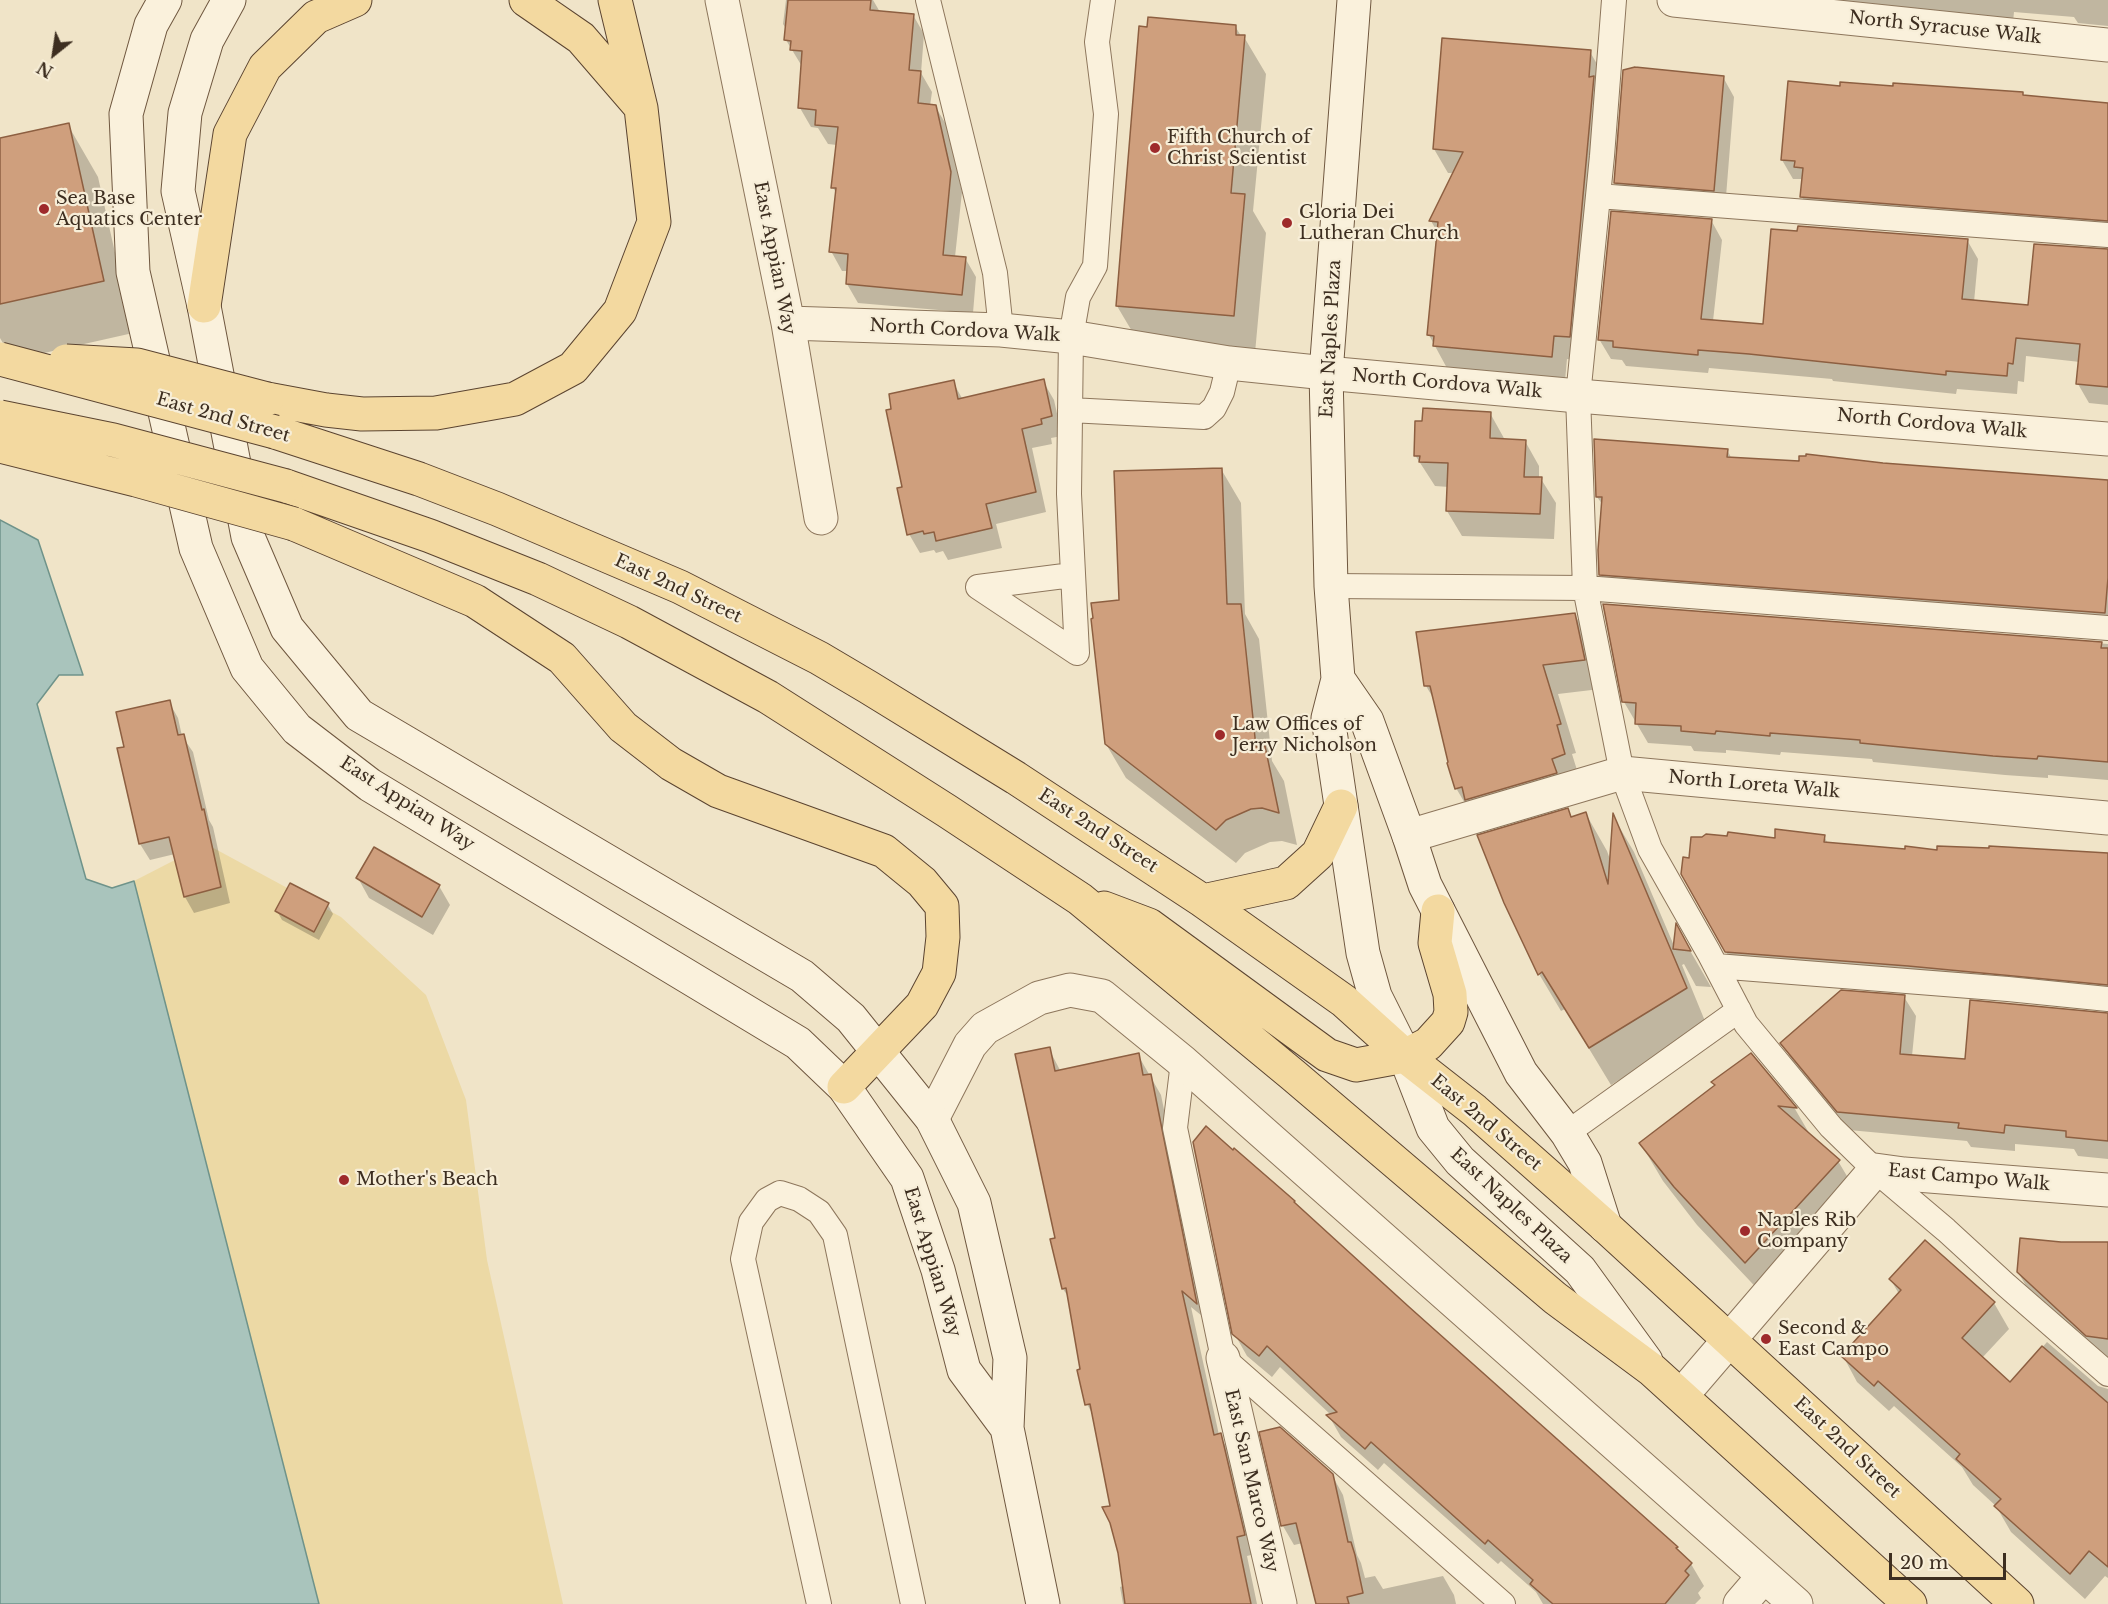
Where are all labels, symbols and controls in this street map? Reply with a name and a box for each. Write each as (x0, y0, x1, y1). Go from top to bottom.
street label: North Syracuse Walk (1848, 7, 2042, 49)
north arrow (24, 24, 84, 84)
text: N (33, 57, 57, 82)
place label: Fifth Church of Christ Scientist (1167, 127, 1311, 170)
marker: Fifth Church of Christ Scientist (1148, 141, 1162, 155)
street label: East Appian Way (749, 179, 799, 337)
place label: Sea Base Aquatics Center (56, 188, 202, 230)
marker: Sea Base Aquatics Center (37, 202, 51, 216)
place label: Gloria Dei Lutheran Church (1299, 202, 1459, 244)
marker: Gloria Dei Lutheran Church (1280, 216, 1294, 230)
street label: East Naples Plaza (1316, 259, 1346, 419)
street label: North Cordova Walk (869, 315, 1061, 347)
street label: North Cordova Walk (1351, 365, 1543, 403)
street label: East 2nd Street (154, 389, 292, 447)
street label: North Cordova Walk (1836, 405, 2028, 443)
street label: East 2nd Street (611, 550, 745, 628)
place label: Law Offices of Jerry Nicholson (1232, 714, 1377, 756)
marker: Law Offices of Jerry Nicholson (1213, 728, 1227, 742)
street label: East Appian Way (336, 752, 478, 856)
street label: North Loreta Walk (1667, 767, 1841, 803)
street label: East 2nd Street (1034, 784, 1162, 878)
street label: East 2nd Street (1426, 1070, 1546, 1176)
street label: East Naples Plaza (1446, 1144, 1576, 1268)
street label: East Campo Walk (1887, 1160, 2051, 1196)
place label: Mother's Beach (356, 1169, 498, 1191)
marker: Mother's Beach (337, 1173, 351, 1187)
street label: East Appian Way (899, 1184, 965, 1340)
place label: Naples Rib Company (1757, 1210, 1856, 1252)
marker: Naples Rib Company (1738, 1224, 1752, 1238)
place label: Second & East Campo (1778, 1318, 1889, 1360)
marker: Second & East Campo (1759, 1332, 1773, 1346)
street label: East San Marco Way (1219, 1387, 1283, 1575)
street label: East 2nd Street (1789, 1393, 1905, 1503)
scale bar (1892, 1541, 2009, 1579)
text: 20 m (1900, 1552, 1948, 1574)

